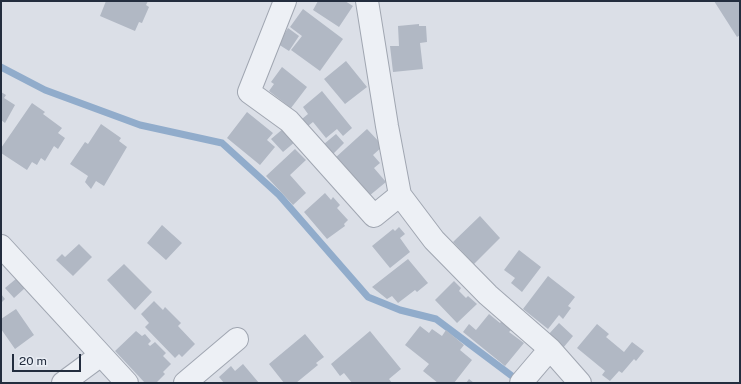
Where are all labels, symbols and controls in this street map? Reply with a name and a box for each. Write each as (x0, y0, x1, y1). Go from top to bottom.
scale bar (14, 346, 83, 372)
text: 20 m (19, 354, 47, 368)

